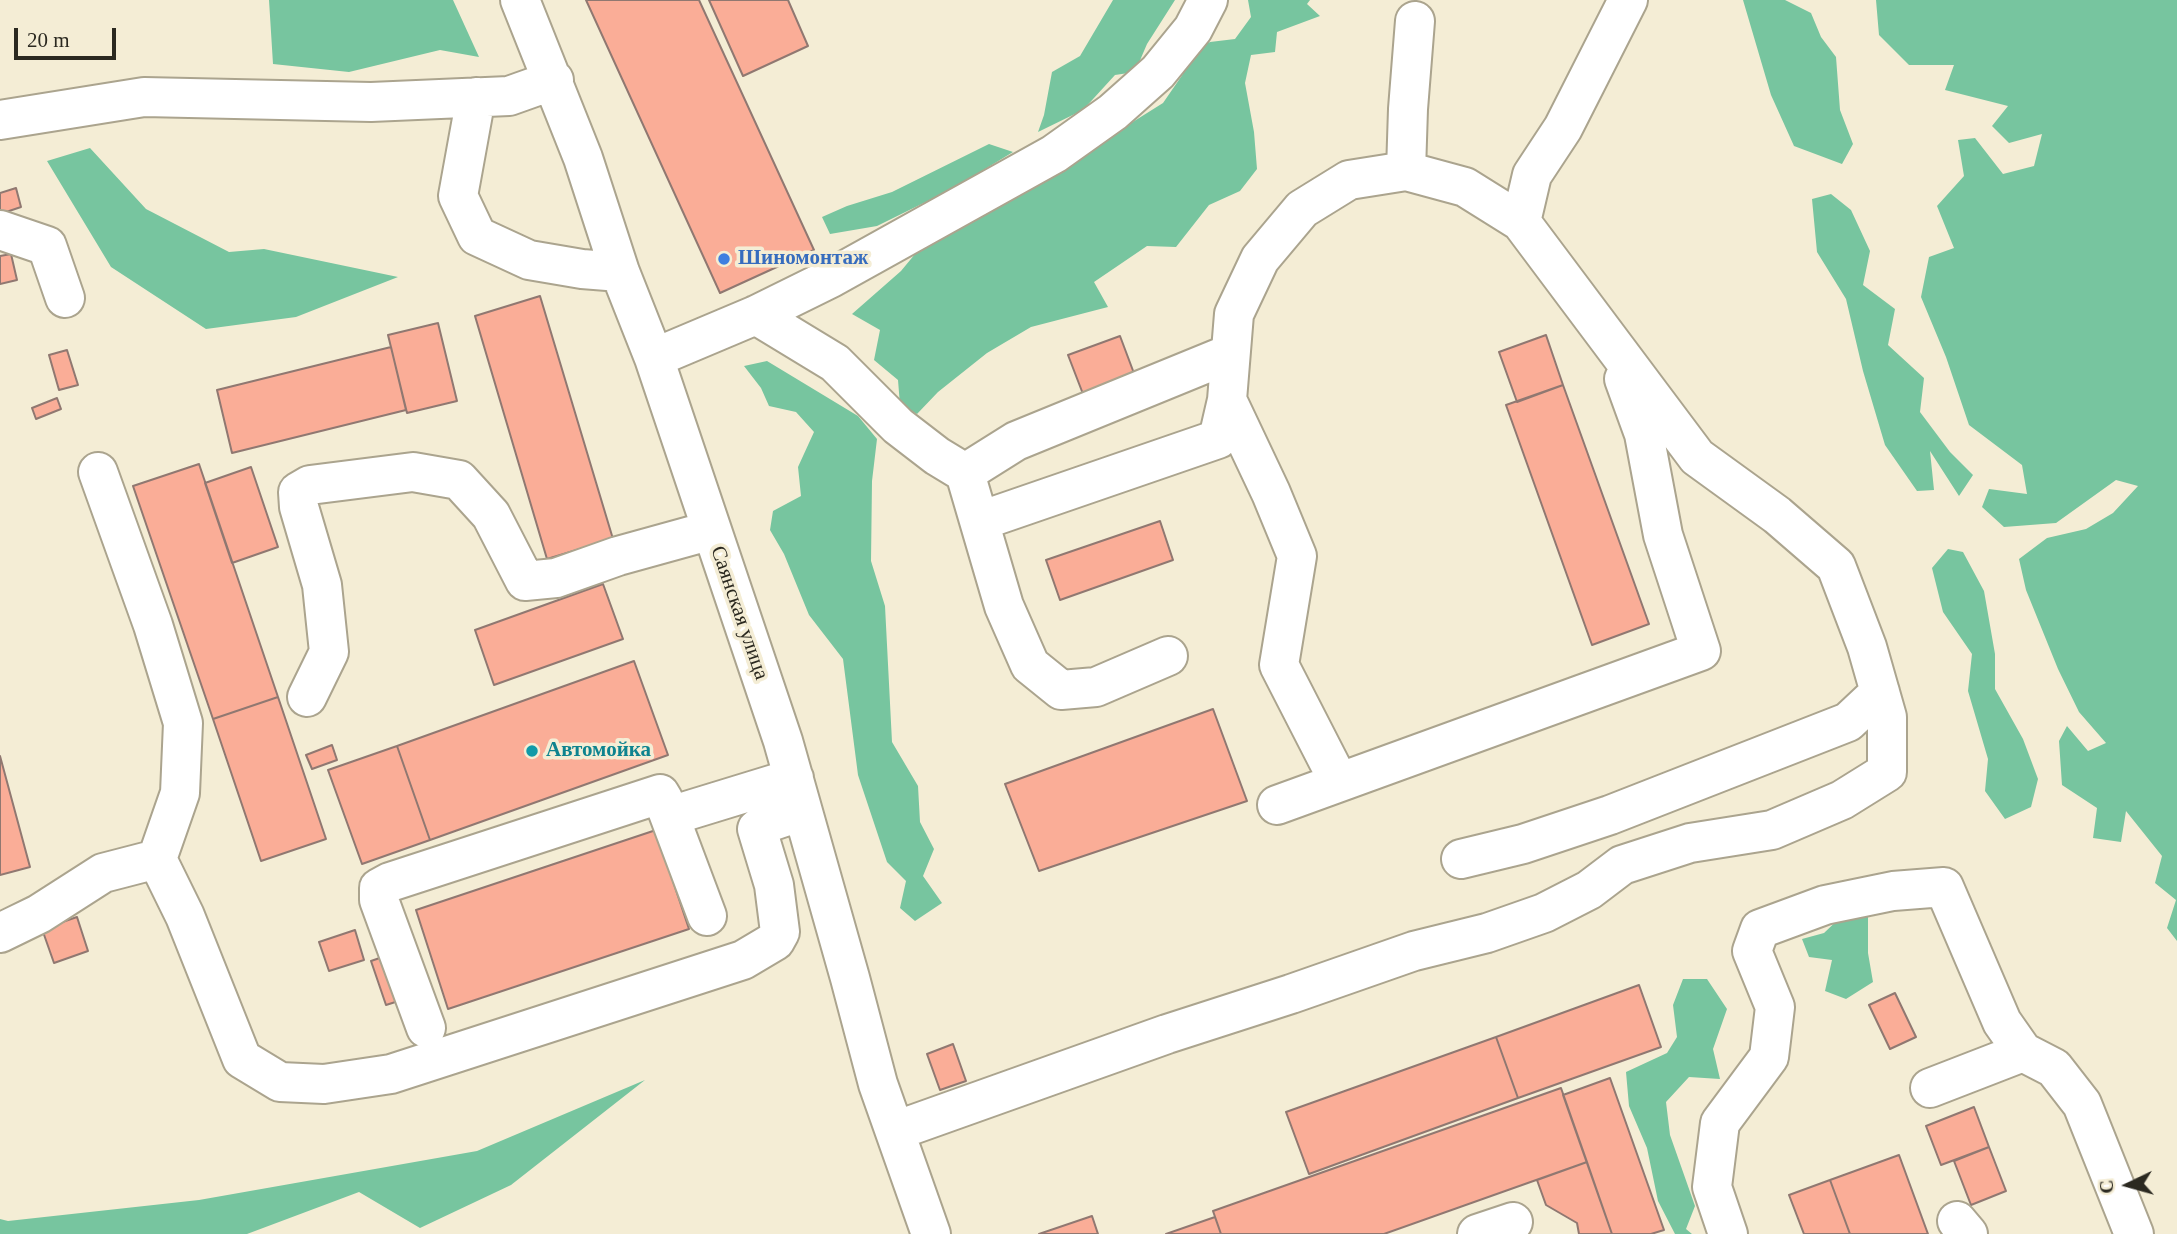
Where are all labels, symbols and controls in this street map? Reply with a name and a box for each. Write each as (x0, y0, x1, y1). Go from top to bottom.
scale bar (18, 14, 119, 58)
text: 20 m (27, 28, 70, 52)
place label: Шиномонтаж (738, 246, 868, 272)
marker: Шиномонтаж (716, 251, 732, 267)
street label: Саянская улица (704, 543, 774, 683)
place label: Автомойка (546, 738, 651, 764)
marker: Автомойка (524, 743, 540, 759)
north arrow (2093, 1150, 2163, 1220)
text: С (2096, 1179, 2118, 1195)

